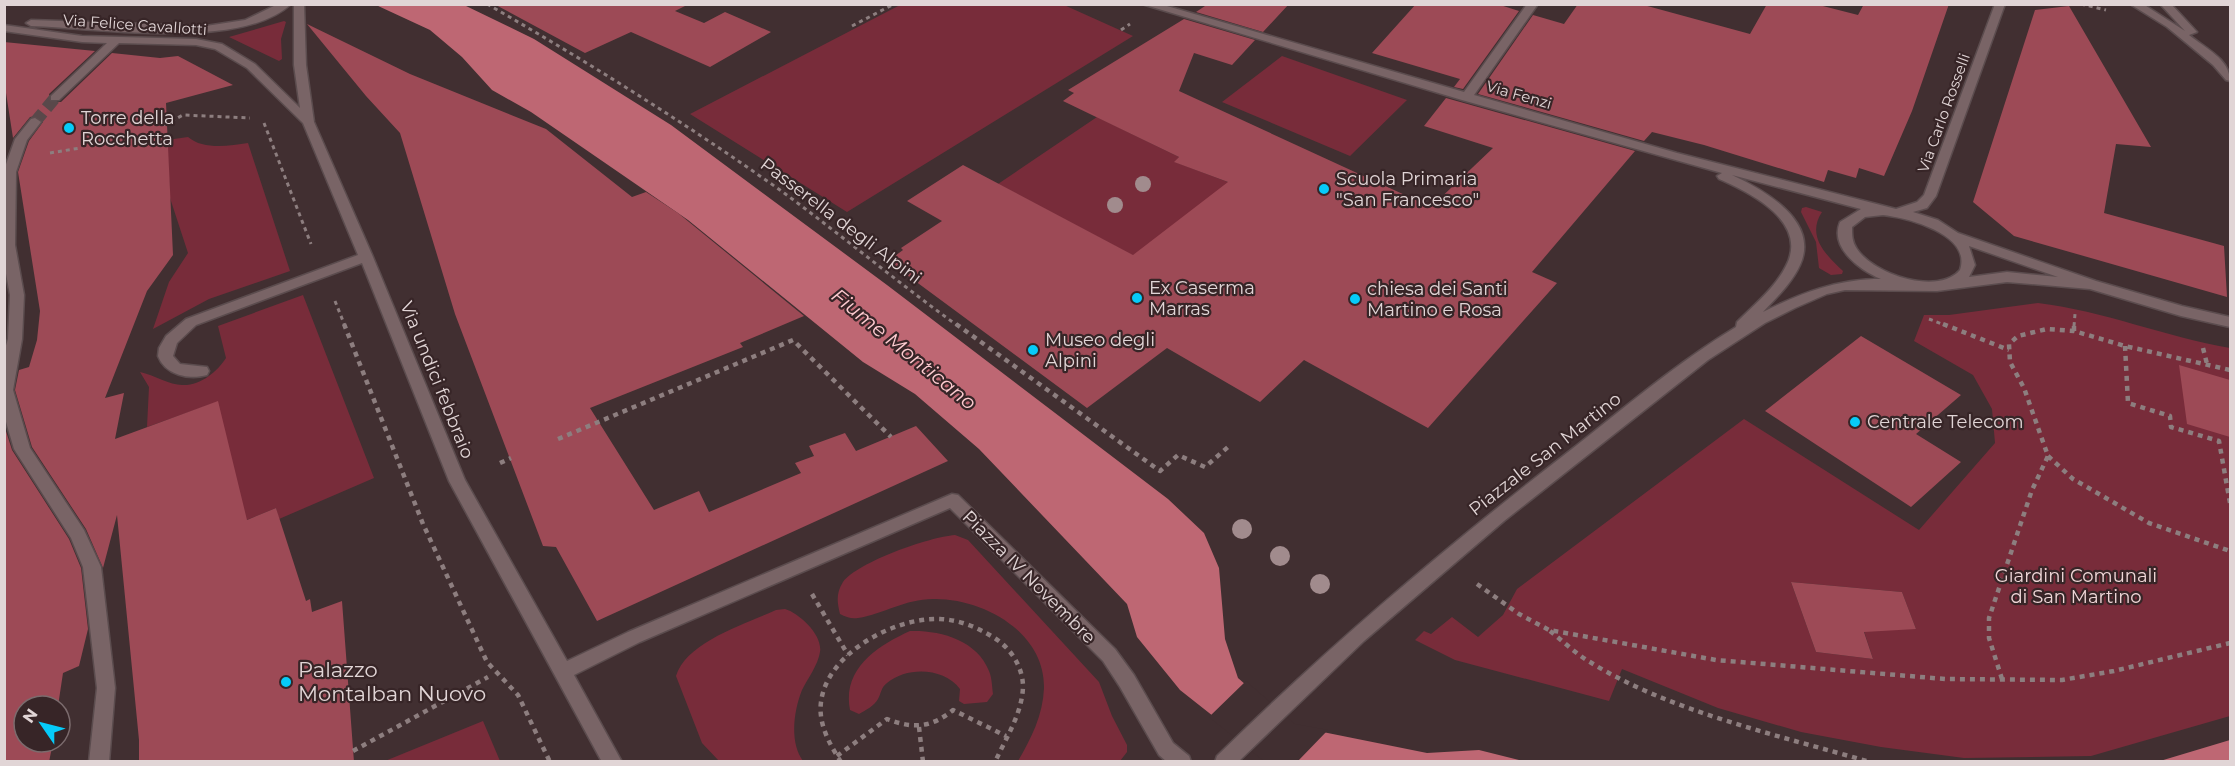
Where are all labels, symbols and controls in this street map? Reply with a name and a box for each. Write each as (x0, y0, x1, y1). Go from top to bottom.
street label: Via Felice Cavallotti (63, 10, 208, 39)
street label: Via Carlo Rosselli (1913, 51, 1974, 175)
street label: Via Fenzi (1484, 76, 1554, 113)
place label: Torre della Rocchetta (81, 107, 175, 150)
marker: Torre della Rocchetta (62, 121, 76, 135)
street label: Passerella degli Alpini (756, 153, 926, 289)
place label: Scuola Primaria "San Francesco" (1336, 168, 1479, 211)
marker: Scuola Primaria "San Francesco" (1317, 182, 1331, 196)
place label: Ex Caserma Marras (1149, 277, 1255, 320)
place label: chiesa dei Santi Martino e Rosa (1367, 278, 1508, 321)
water label: Fiume Monticano (827, 283, 981, 415)
marker: Ex Caserma Marras (1130, 291, 1144, 305)
marker: chiesa dei Santi Martino e Rosa (1348, 292, 1362, 306)
street label: Via undici febbraio (395, 298, 479, 462)
place label: Museo degli Alpini (1045, 329, 1155, 372)
marker: Museo degli Alpini (1026, 343, 1040, 357)
street label: Piazzale San Martino (1464, 388, 1626, 520)
place label: Centrale Telecom (1867, 411, 2024, 433)
marker: Centrale Telecom (1848, 415, 1862, 429)
street label: Piazza IV Novembre (958, 506, 1100, 648)
park label: Giardini Comunali di San Martino (1995, 565, 2157, 608)
place label: Palazzo Montalban Nuovo (298, 657, 486, 706)
marker: Palazzo Montalban Nuovo (279, 675, 293, 689)
north arrow (12, 694, 72, 754)
text: N (19, 705, 42, 726)

